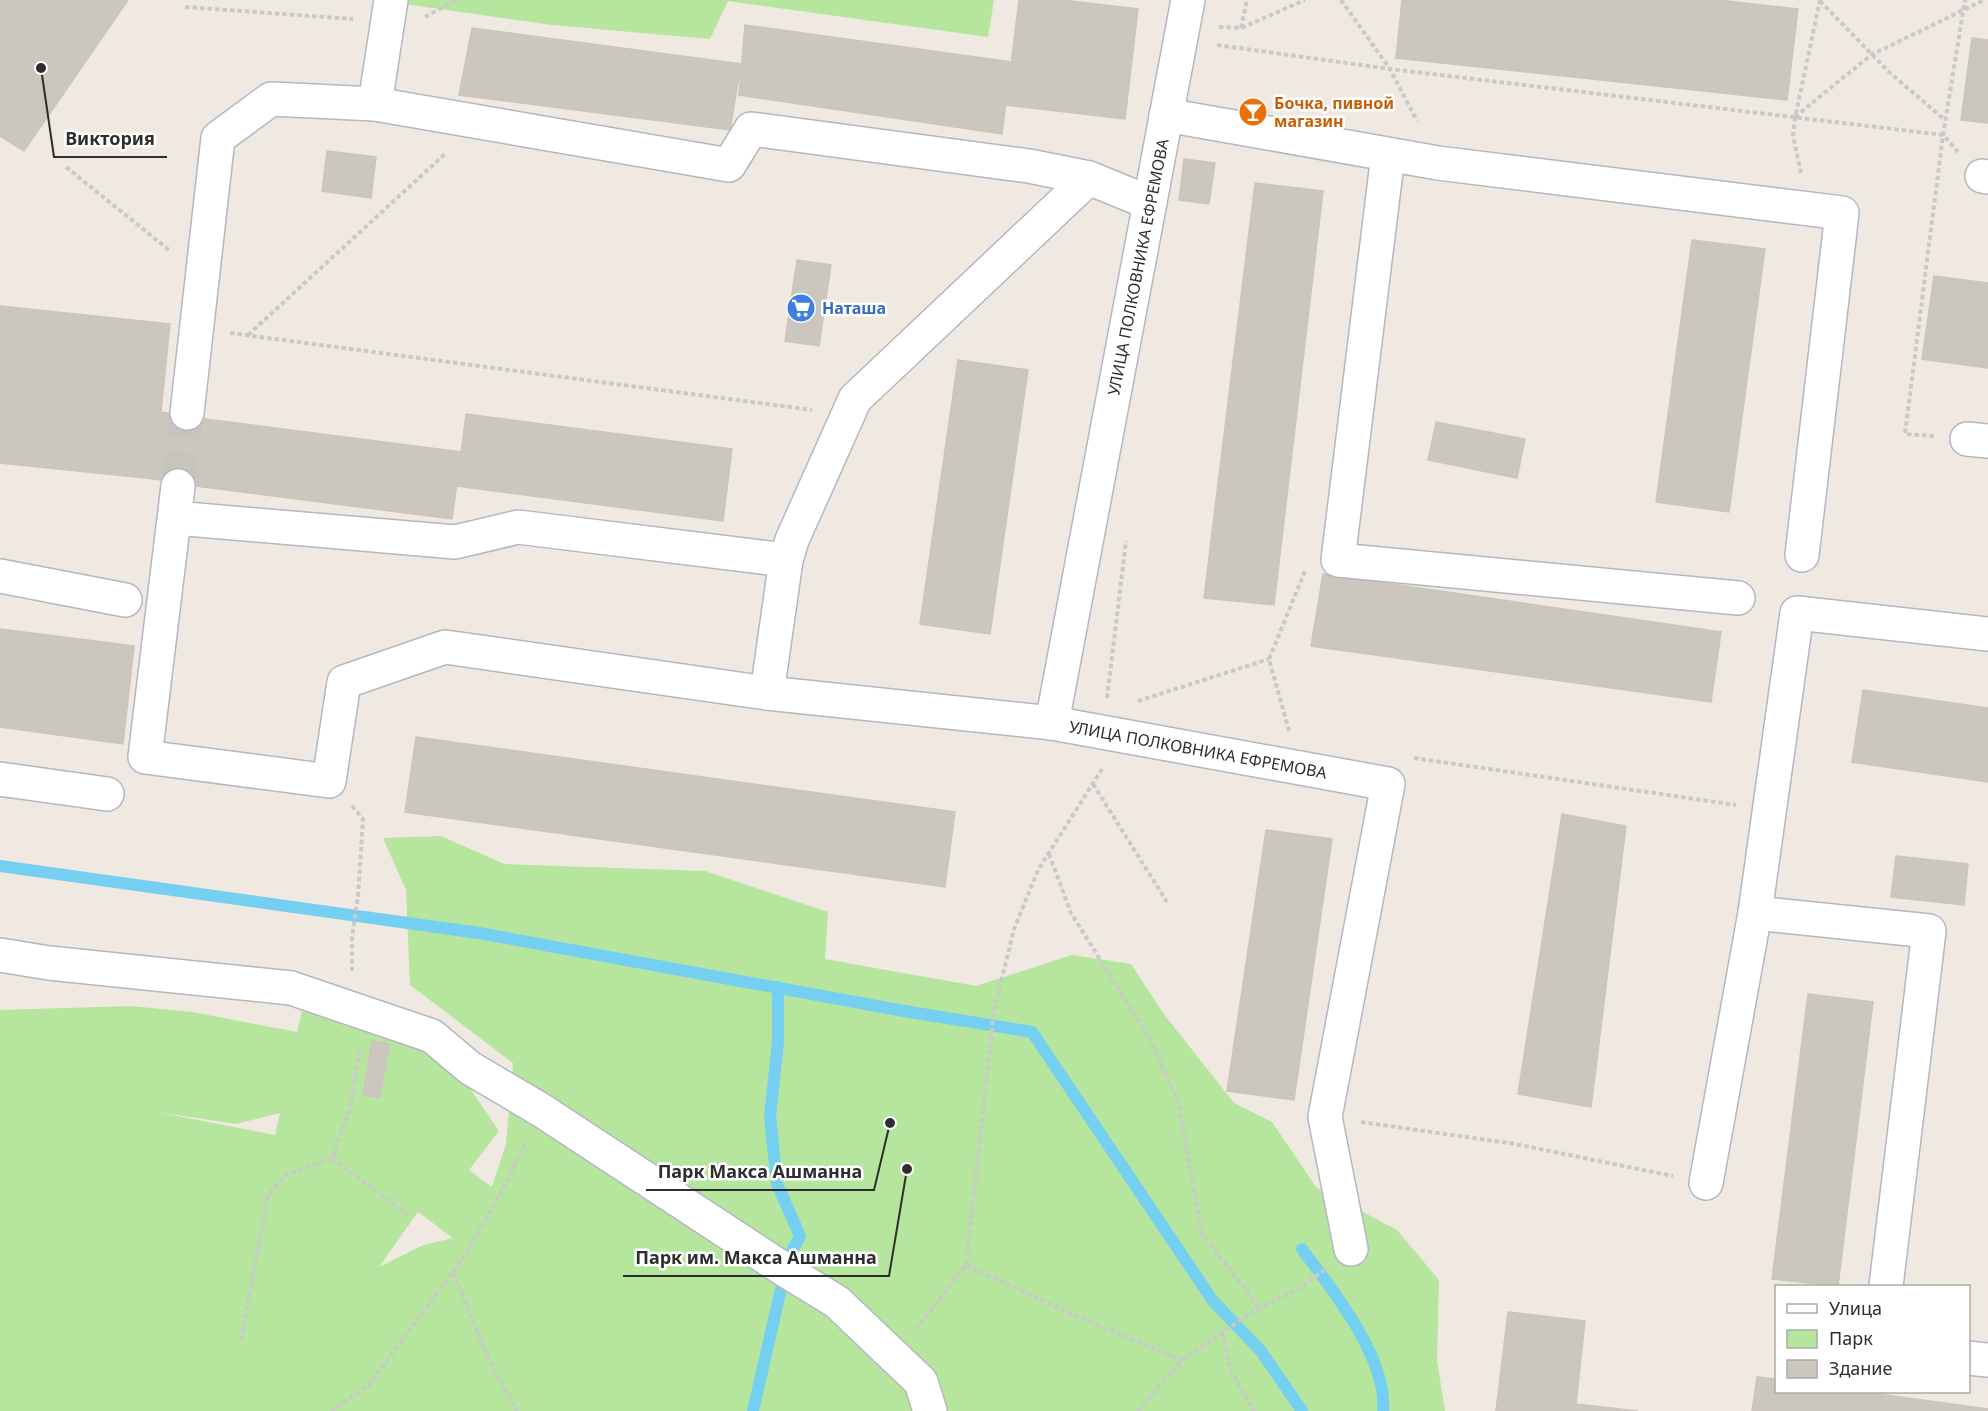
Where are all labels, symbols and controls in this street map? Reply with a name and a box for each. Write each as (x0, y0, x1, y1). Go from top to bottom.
place label: Бочка, пивной магазин (1274, 92, 1394, 132)
bar icon: Бочка, пивной магазин (1237, 96, 1269, 128)
callout: Виктория (54, 121, 167, 157)
text: Виктория (65, 126, 155, 150)
street label: УЛИЦА ПОЛКОВНИКА ЕФРЕМОВА (1102, 136, 1174, 397)
supermarket icon: Наташа (785, 292, 817, 324)
place label: Наташа (822, 297, 886, 319)
street label: УЛИЦА ПОЛКОВНИКА ЕФРЕМОВА (1067, 715, 1329, 784)
callout: Парк Макса Ашманна (646, 1154, 874, 1190)
text: Парк Макса Ашманна (658, 1159, 862, 1183)
callout: Парк им. Макса Ашманна (623, 1240, 889, 1276)
text: Парк им. Макса Ашманна (635, 1245, 877, 1269)
legend (1775, 1285, 1970, 1393)
text: Улица (1829, 1296, 1882, 1320)
text: Парк (1829, 1326, 1873, 1350)
text: Здание (1829, 1356, 1893, 1380)

